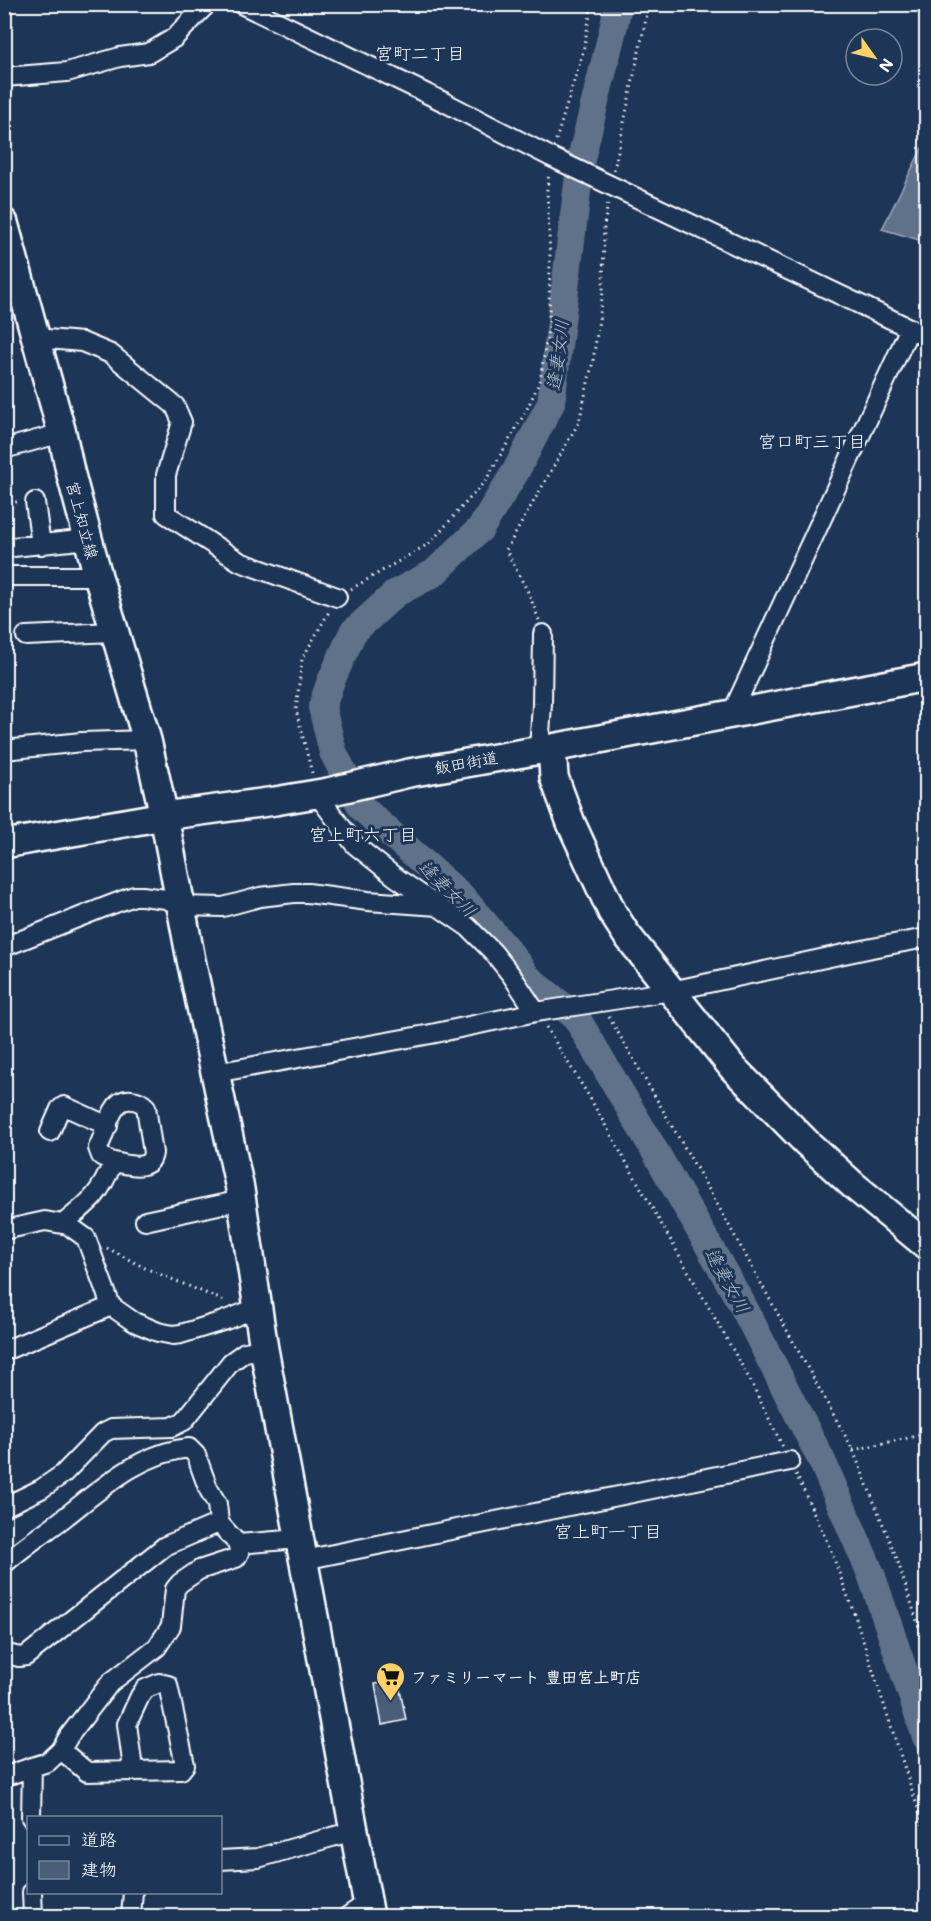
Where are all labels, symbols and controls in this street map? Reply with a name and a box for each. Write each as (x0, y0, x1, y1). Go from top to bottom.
north arrow (844, 27, 904, 87)
district label: 宮町二丁目 (375, 41, 465, 65)
text: N (875, 55, 899, 77)
water label: 逢妻女川 (541, 318, 573, 392)
district label: 宮口町三丁目 (758, 429, 866, 453)
street label: 宮上知立線 (63, 479, 103, 561)
street label: 飯田街道 (433, 746, 499, 778)
district label: 宮上町六丁目 (309, 822, 417, 846)
water label: 逢妻女川 (414, 854, 482, 922)
water label: 逢妻女川 (700, 1243, 756, 1317)
district label: 宮上町一丁目 (554, 1519, 662, 1543)
supermarket icon: ファミリーマート 豊田宮上町店 (374, 1660, 406, 1702)
place label: ファミリーマート 豊田宮上町店 (411, 1666, 641, 1687)
legend (27, 1816, 222, 1894)
text: 道路 (81, 1827, 117, 1851)
text: 建物 (81, 1857, 117, 1881)

